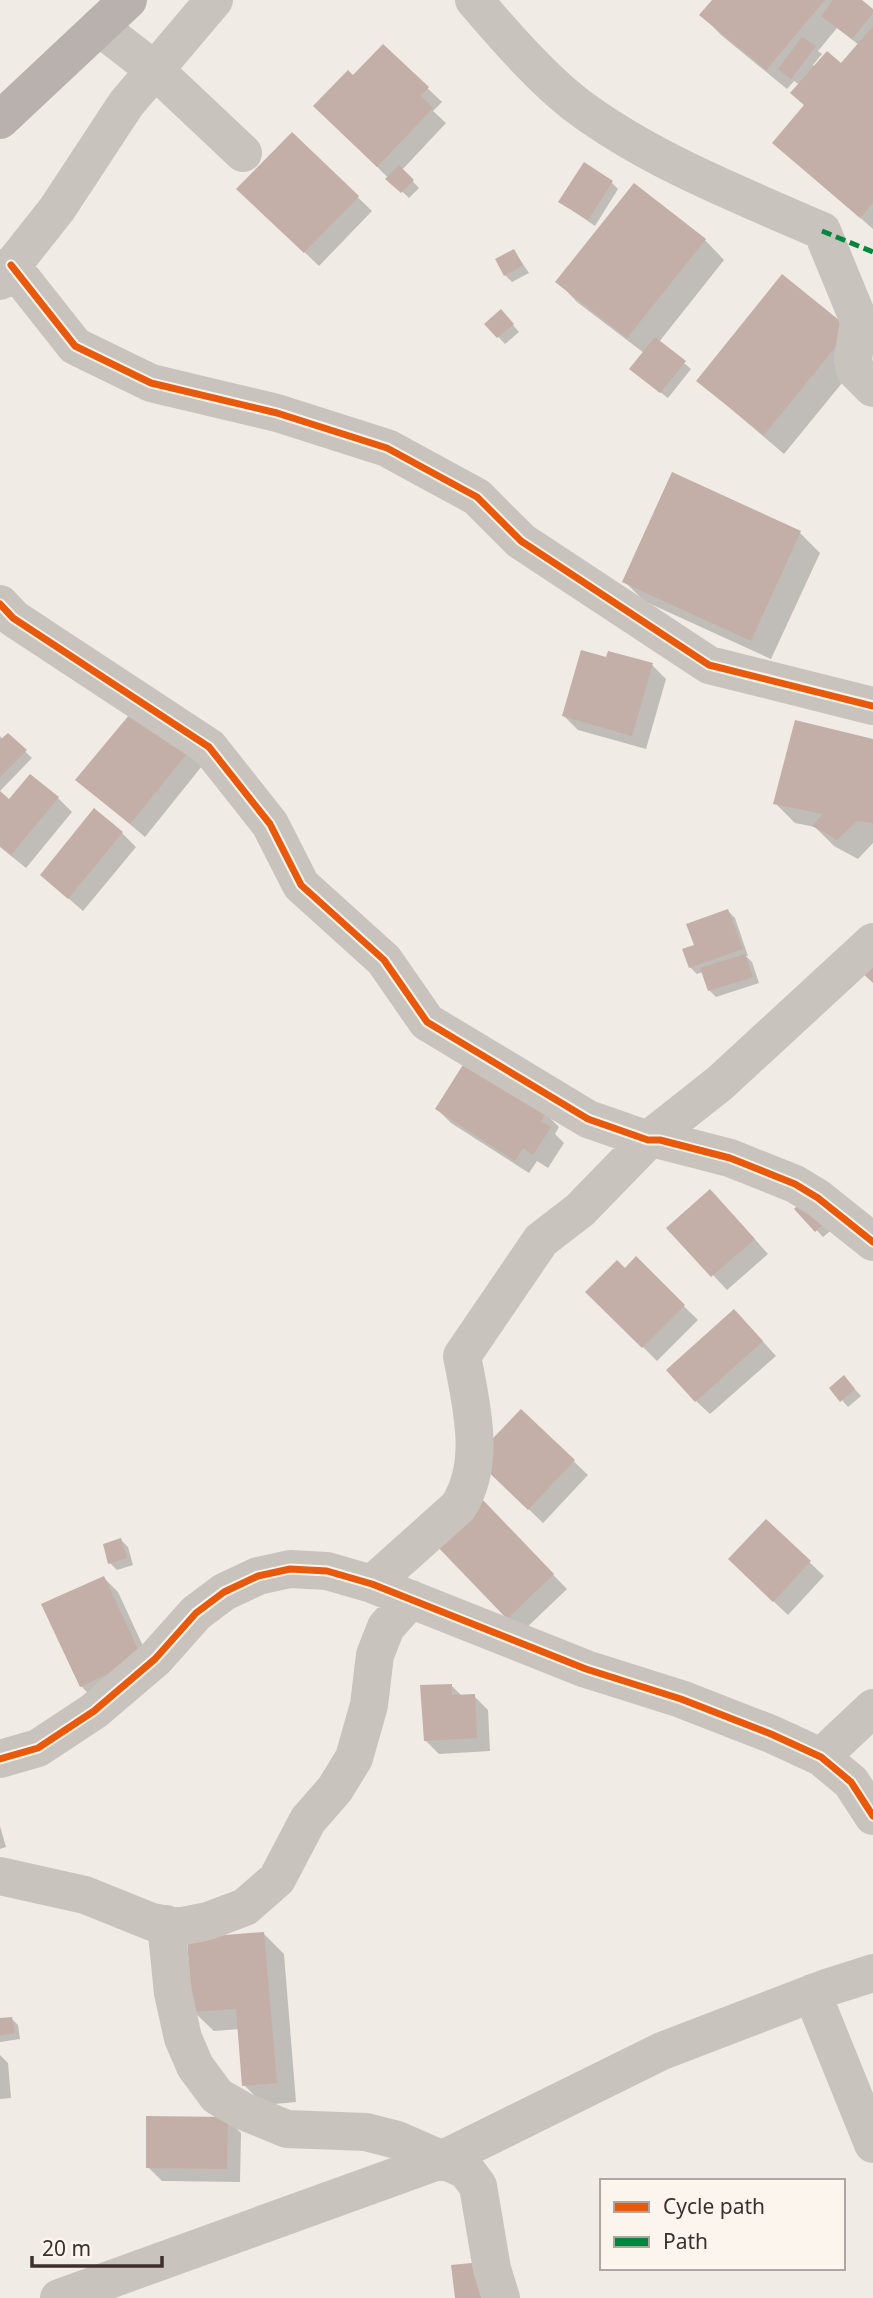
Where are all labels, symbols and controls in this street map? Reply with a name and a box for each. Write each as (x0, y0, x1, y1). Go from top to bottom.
legend (600, 2179, 845, 2270)
text: Cycle path (663, 2192, 765, 2220)
scale bar (32, 2224, 161, 2268)
text: Path (663, 2227, 708, 2255)
text: 20 m (42, 2234, 91, 2262)

